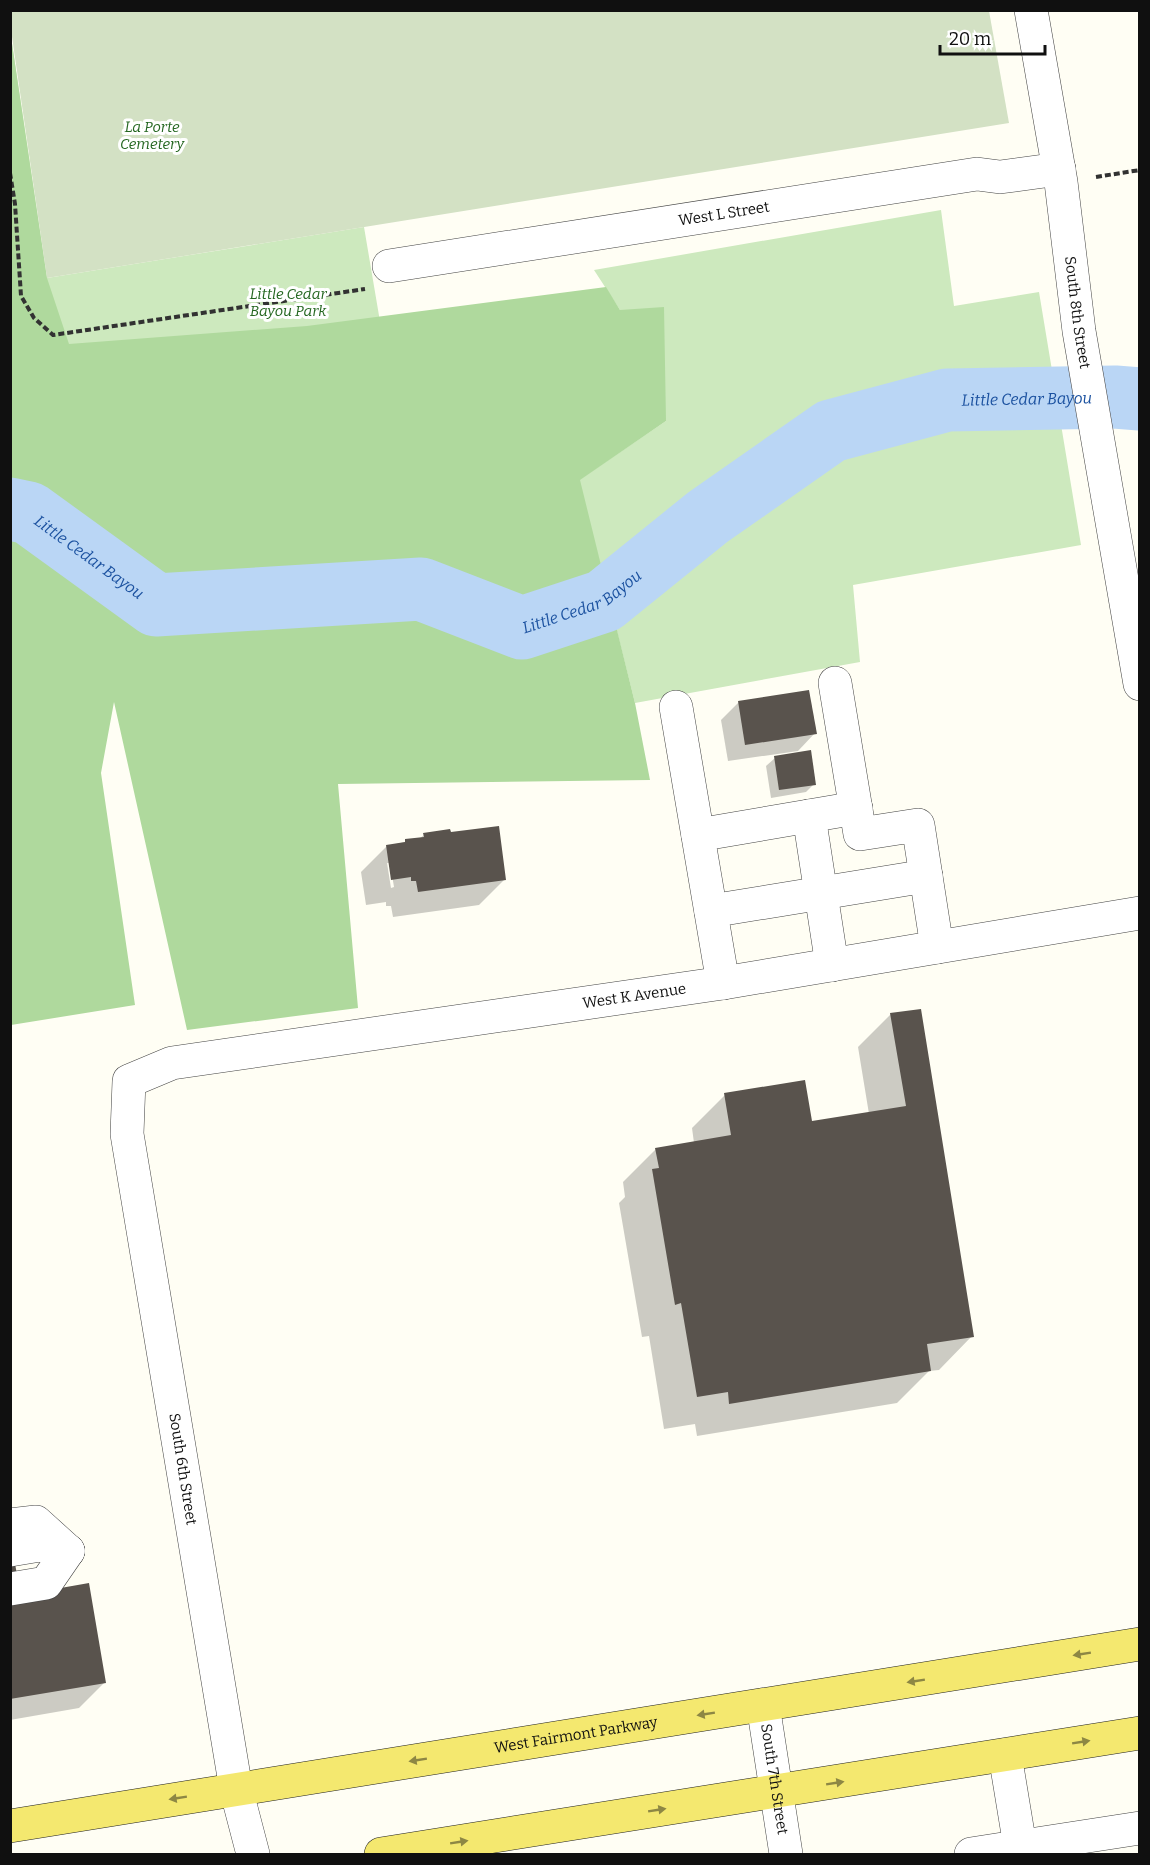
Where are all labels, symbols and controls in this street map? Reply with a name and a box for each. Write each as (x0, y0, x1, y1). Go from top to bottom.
scale bar (940, 18, 1045, 56)
text: 20 m (949, 28, 991, 50)
park label: La Porte Cemetery (120, 118, 185, 153)
street label: West L Street (677, 198, 771, 230)
street label: South 8th Street (1061, 255, 1094, 371)
park label: Little Cedar Bayou Park (249, 285, 327, 320)
water label: Little Cedar Bayou (961, 388, 1092, 410)
water label: Little Cedar Bayou (31, 511, 148, 603)
water label: Little Cedar Bayou (520, 566, 645, 637)
street label: West K Avenue (581, 979, 687, 1012)
street label: South 6th Street (165, 1412, 201, 1527)
one-way arrow (1072, 1650, 1091, 1659)
one-way arrow (907, 1676, 926, 1685)
one-way arrow (696, 1710, 715, 1719)
street label: West Fairmont Parkway (493, 1713, 659, 1757)
street label: South 7th Street (757, 1722, 792, 1836)
one-way arrow (1072, 1738, 1091, 1747)
one-way arrow (409, 1756, 428, 1765)
one-way arrow (826, 1778, 845, 1787)
one-way arrow (169, 1794, 188, 1803)
one-way arrow (647, 1806, 666, 1815)
one-way arrow (450, 1837, 469, 1846)

